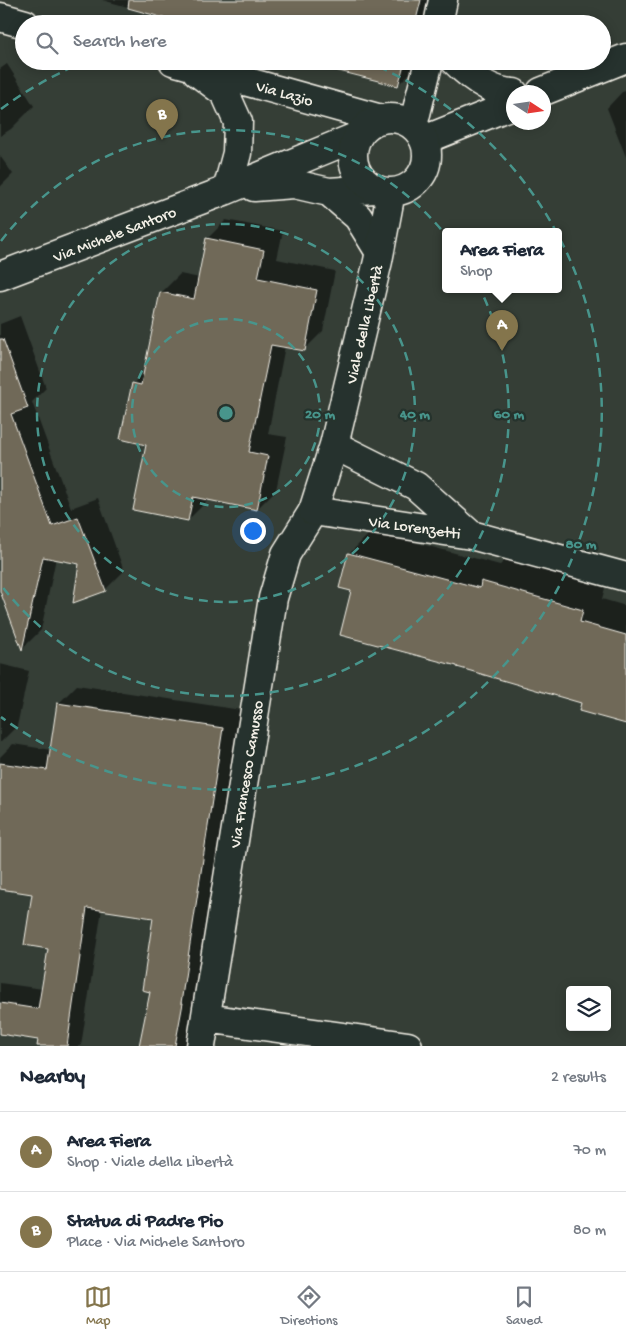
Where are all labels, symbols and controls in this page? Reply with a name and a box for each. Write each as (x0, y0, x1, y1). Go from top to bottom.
search box (15, 15, 611, 70)
icon: search (33, 29, 61, 57)
text: Search here (73, 31, 167, 54)
street label: Via Lazio (252, 78, 315, 113)
north arrow (506, 85, 551, 130)
pin: B (146, 99, 178, 140)
street label: Via Michele Santoro (50, 204, 179, 269)
popup (442, 228, 562, 293)
text: Area Fiera (460, 240, 544, 263)
street label: Viale della Libertà (343, 262, 390, 387)
text: Shop (460, 263, 492, 282)
pin: A (486, 310, 518, 351)
centre of rings (217, 404, 235, 422)
text: 20 m (305, 406, 335, 424)
text: 40 m (399, 406, 430, 424)
text: 60 m (494, 406, 525, 424)
street label: Via Lorenzetti (366, 513, 462, 545)
your location (240, 518, 266, 544)
text: 80 m (566, 536, 597, 554)
street label: Via Francesco Camusso (227, 699, 269, 851)
map controls (566, 986, 611, 1031)
button: layers (566, 986, 611, 1031)
text: Nearby (20, 1066, 85, 1091)
text: 2 results (551, 1069, 606, 1088)
text: Area Fiera (67, 1131, 151, 1154)
text: A (31, 1142, 41, 1161)
text: 70 m (573, 1142, 606, 1161)
text: Shop · Viale della Libertà (67, 1154, 233, 1173)
text: Statua di Padre Pio (67, 1211, 223, 1234)
text: B (32, 1222, 40, 1241)
text: 80 m (573, 1222, 606, 1241)
text: Place · Via Michele Santoro (67, 1234, 245, 1253)
tab: Map (84, 1283, 112, 1330)
tab: Directions (281, 1283, 338, 1330)
tab: Saved (506, 1283, 542, 1330)

